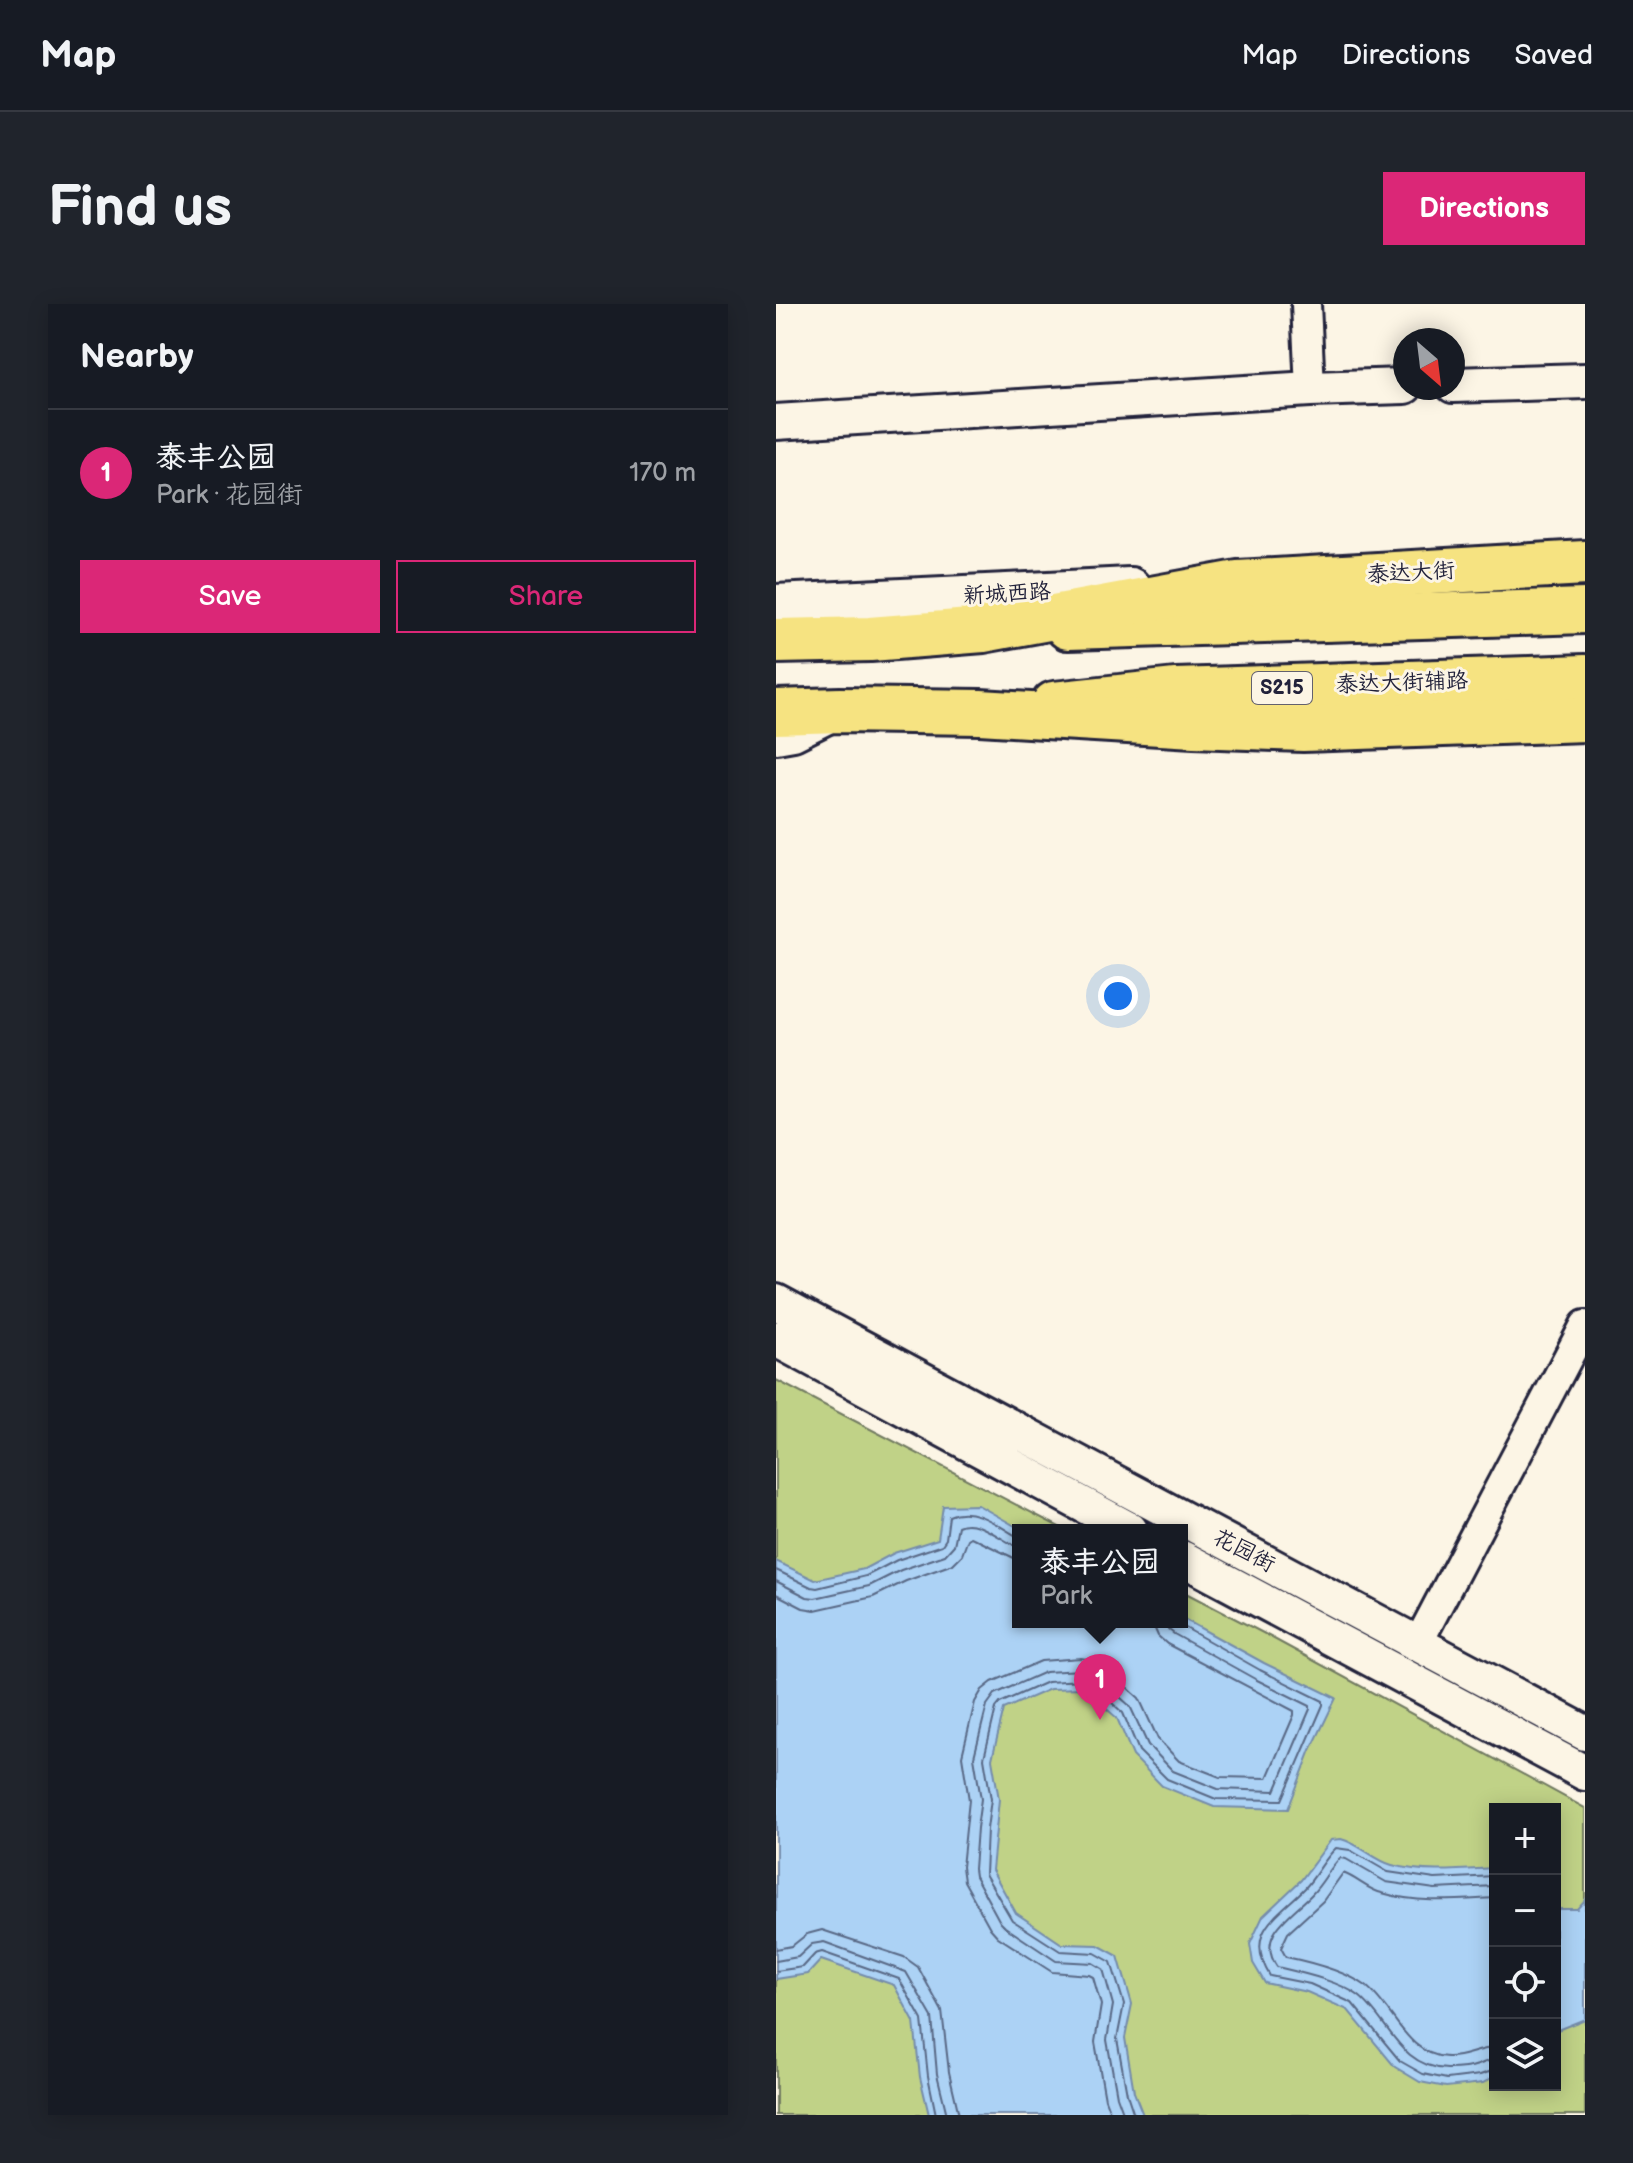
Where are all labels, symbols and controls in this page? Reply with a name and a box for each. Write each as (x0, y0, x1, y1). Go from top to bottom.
text: Map (40, 33, 116, 78)
text: Map (1241, 39, 1298, 72)
text: Directions (1342, 39, 1470, 72)
text: Saved (1514, 39, 1593, 72)
button: Directions (1383, 172, 1585, 245)
text: Find us (48, 175, 232, 242)
north arrow (1393, 328, 1465, 400)
text: Nearby (80, 336, 194, 377)
text: 泰丰公园 (156, 440, 276, 476)
text: 1 (101, 458, 111, 489)
text: 170 m (629, 458, 696, 489)
text: Park · 花园街 (156, 480, 303, 511)
street label: 泰达大街 (1366, 557, 1456, 589)
button: Save (80, 560, 380, 633)
button: Share (396, 560, 696, 633)
street label: 新城西路 (962, 578, 1052, 610)
street label: 泰达大街辅路 (1336, 667, 1468, 699)
road number: S215 (1252, 672, 1312, 704)
your location (1098, 976, 1138, 1016)
popup (1012, 1524, 1188, 1628)
street label: 花园街 (1209, 1524, 1279, 1578)
text: 泰丰公园 (1040, 1545, 1160, 1581)
text: Park (1040, 1581, 1092, 1612)
pin: 1 (1074, 1654, 1126, 1720)
map controls (1489, 1803, 1561, 2091)
button: + (1489, 1803, 1561, 1875)
button: − (1489, 1875, 1561, 1947)
button: locate (1489, 1947, 1561, 2019)
button: layers (1489, 2019, 1561, 2091)

